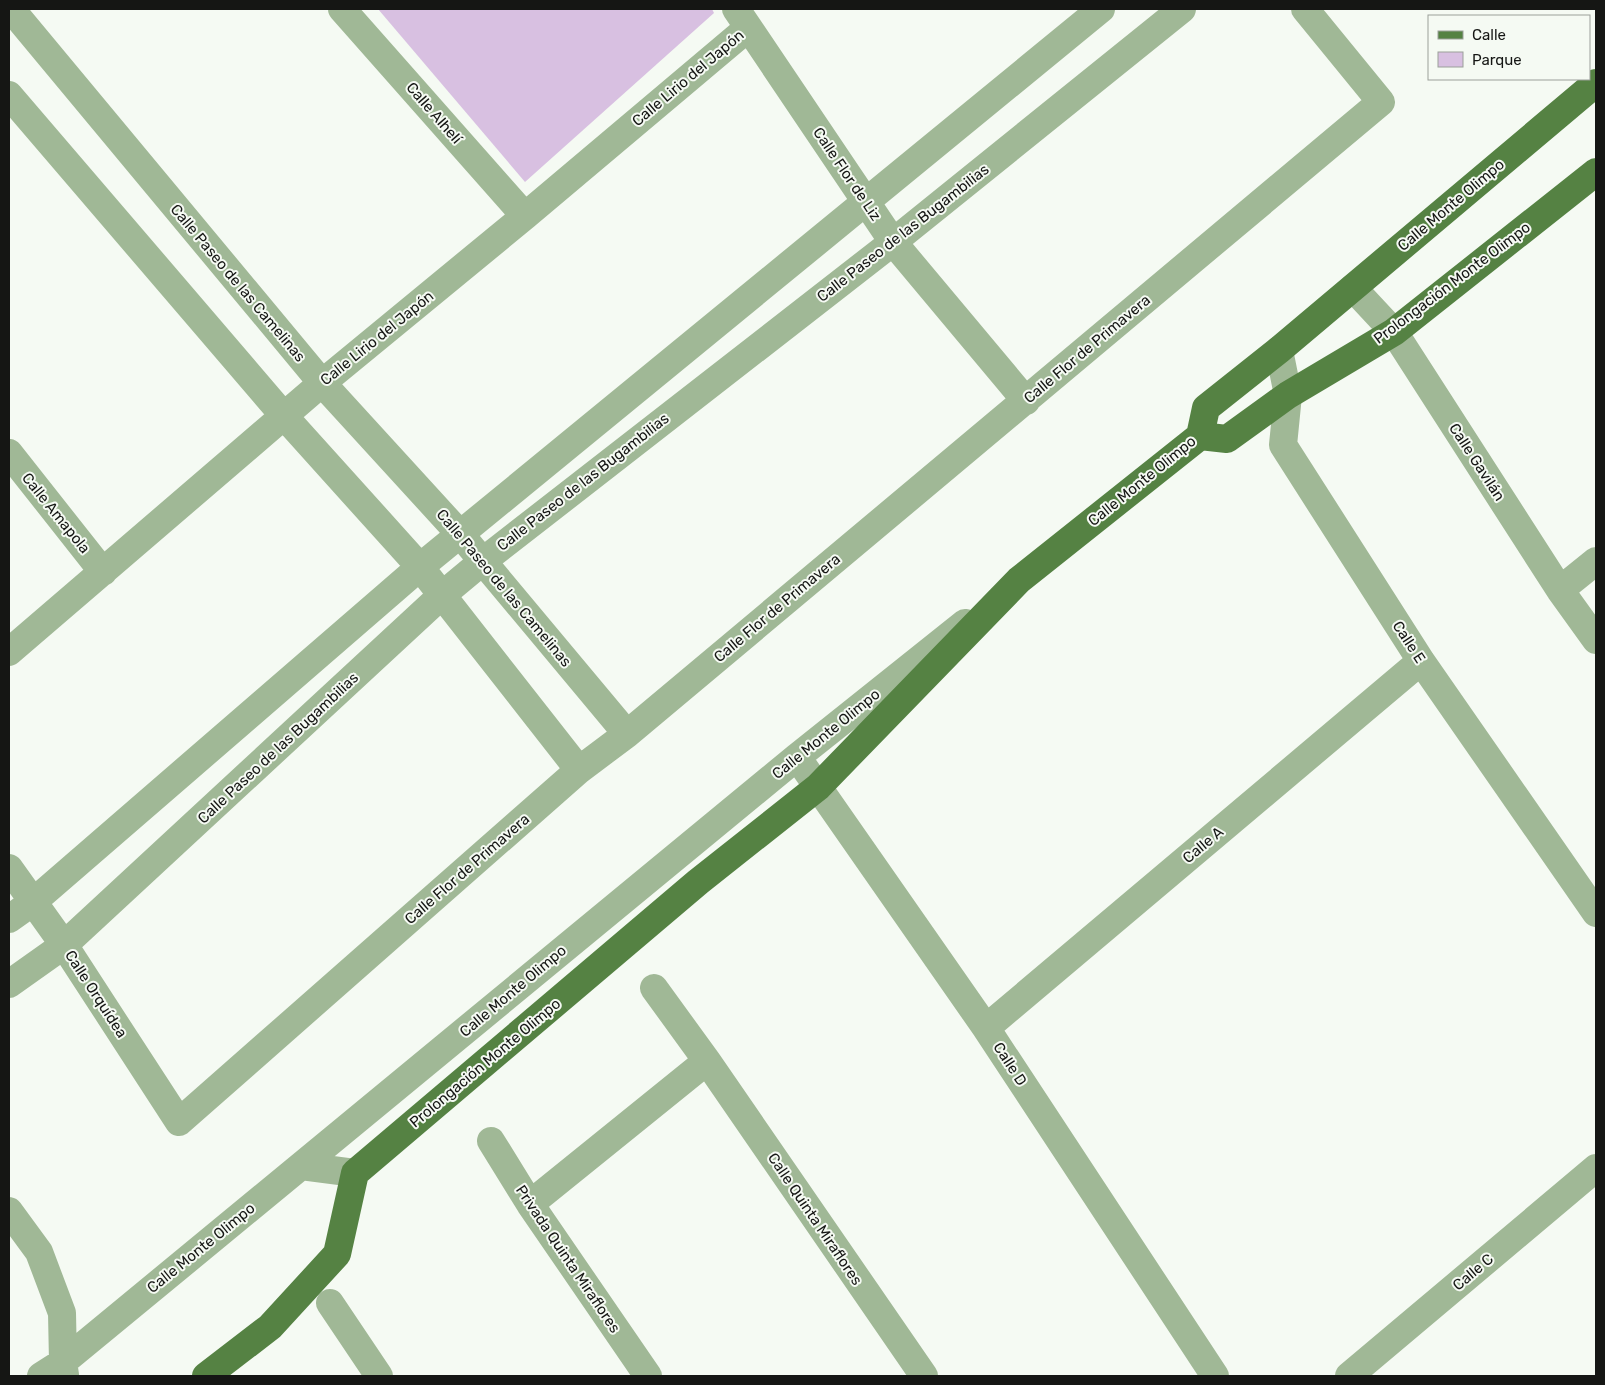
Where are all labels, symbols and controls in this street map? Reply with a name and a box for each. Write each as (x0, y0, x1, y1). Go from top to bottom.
legend (1428, 15, 1590, 80)
street label: Calle Lirio del Japón (628, 26, 748, 130)
text: Calle (1472, 26, 1506, 44)
text: Parque (1472, 51, 1522, 69)
street label: Calle Alhelí (402, 79, 467, 149)
street label: Calle Flor de Liz (809, 124, 885, 224)
street label: Calle Monte Olimpo (1394, 155, 1508, 255)
street label: Calle Paseo de las Bugambilias (813, 160, 993, 306)
street label: Calle Paseo de las Camelinas (167, 200, 309, 366)
street label: Prolongación Monte Olimpo (1370, 218, 1534, 348)
street label: Calle Lirio del Japón (317, 287, 437, 389)
street label: Calle Flor de Primavera (1020, 291, 1154, 407)
street label: Calle Paseo de las Bugambilias (493, 409, 673, 555)
street label: Calle Gavilán (1445, 420, 1509, 504)
street label: Calle Monte Olimpo (1084, 432, 1200, 530)
street label: Calle Amapola (18, 469, 94, 557)
street label: Calle Paseo de las Camelinas (433, 505, 575, 671)
street label: Calle Flor de Primavera (710, 550, 844, 666)
street label: Calle E (1389, 618, 1429, 666)
street label: Calle Paseo de las Bugambilias (194, 668, 362, 827)
street label: Calle Monte Olimpo (768, 685, 884, 783)
street label: Calle Flor de Primavera (401, 810, 533, 928)
street label: Calle A (1179, 823, 1227, 867)
street label: Calle Monte Olimpo (456, 941, 570, 1041)
street label: Calle Orquídea (61, 947, 131, 1041)
street label: Prolongación Monte Olimpo (406, 995, 564, 1131)
street label: Calle D (989, 1039, 1031, 1089)
street label: Calle Quinta Miraflores (764, 1149, 866, 1289)
street label: Privada Quinta Miraflores (512, 1182, 624, 1337)
street label: Calle Monte Olimpo (143, 1199, 259, 1297)
street label: Calle C (1449, 1250, 1497, 1294)

